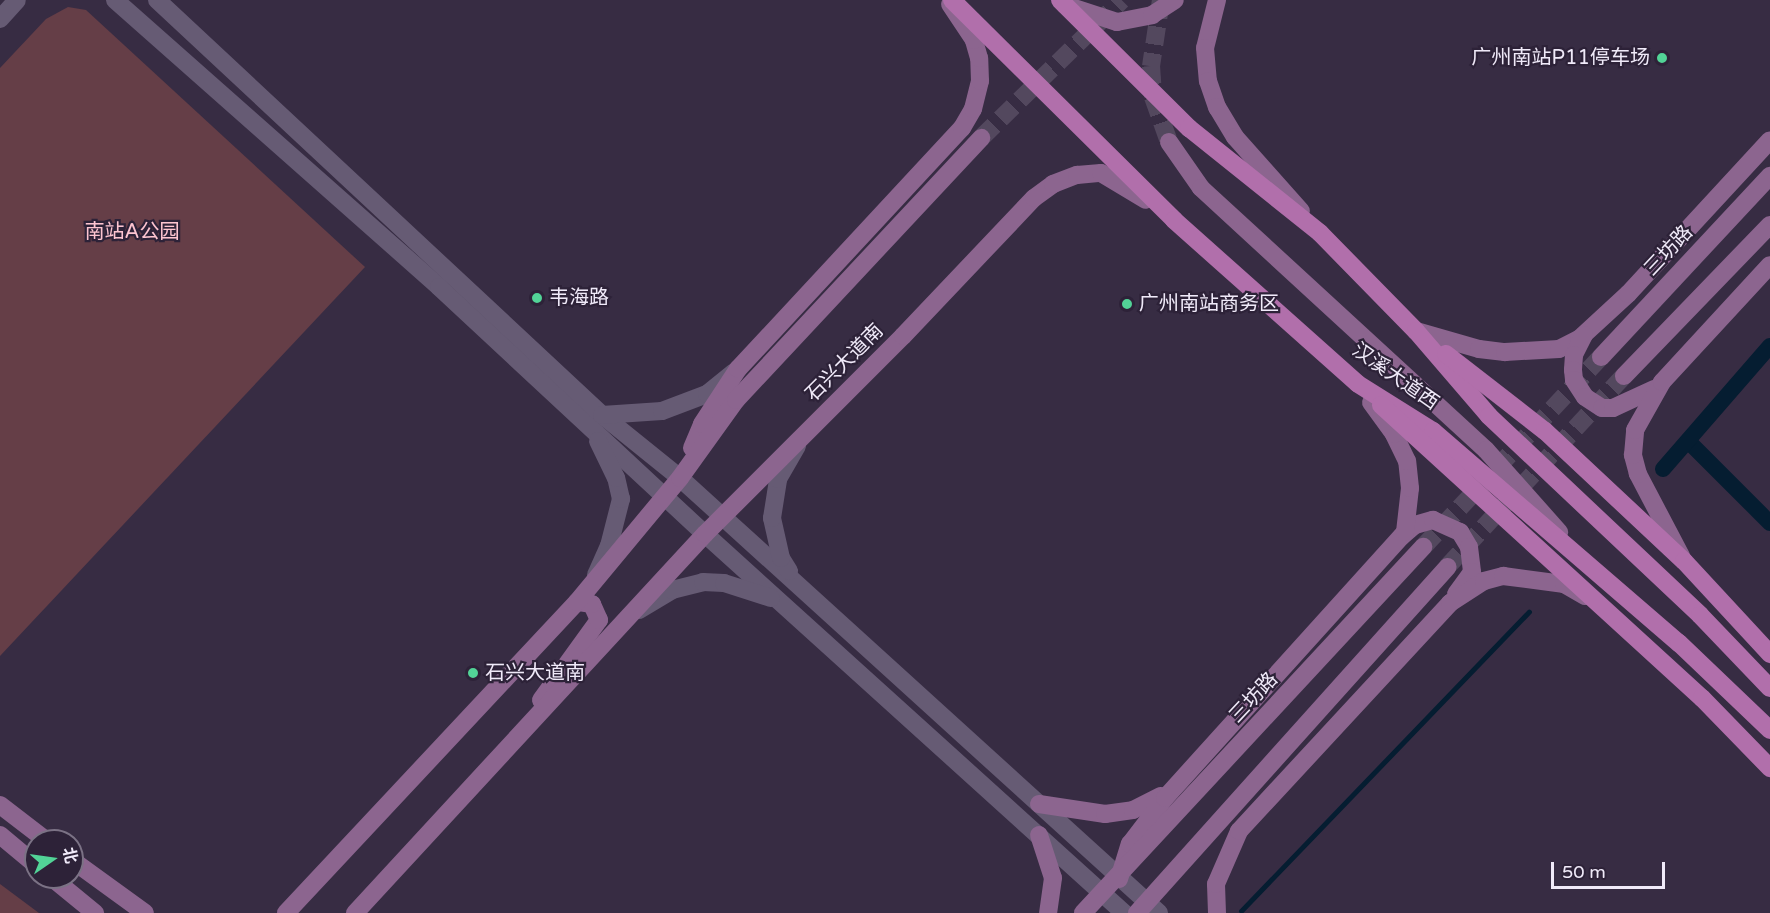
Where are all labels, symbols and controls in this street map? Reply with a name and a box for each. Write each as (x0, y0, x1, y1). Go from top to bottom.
place label: 广州南站P11停车场 (1471, 46, 1650, 70)
marker: 广州南站P11停车场 (1655, 51, 1669, 65)
park label: 南站A公园 (85, 220, 179, 244)
street label: 三坊路 (1640, 221, 1698, 281)
place label: 韦海路 (549, 286, 609, 310)
marker: 韦海路 (530, 291, 544, 305)
place label: 广州南站商务区 (1139, 292, 1279, 316)
marker: 广州南站商务区 (1120, 297, 1134, 311)
street label: 石兴大道南 (801, 319, 889, 407)
street label: 汉溪大道西 (1347, 338, 1443, 416)
place label: 石兴大道南 (485, 661, 585, 685)
marker: 石兴大道南 (466, 666, 480, 680)
street label: 三坊路 (1225, 668, 1283, 728)
north arrow (24, 829, 84, 889)
text: 北 (58, 845, 81, 865)
scale bar (1554, 850, 1668, 888)
text: 50 m (1562, 861, 1606, 883)

